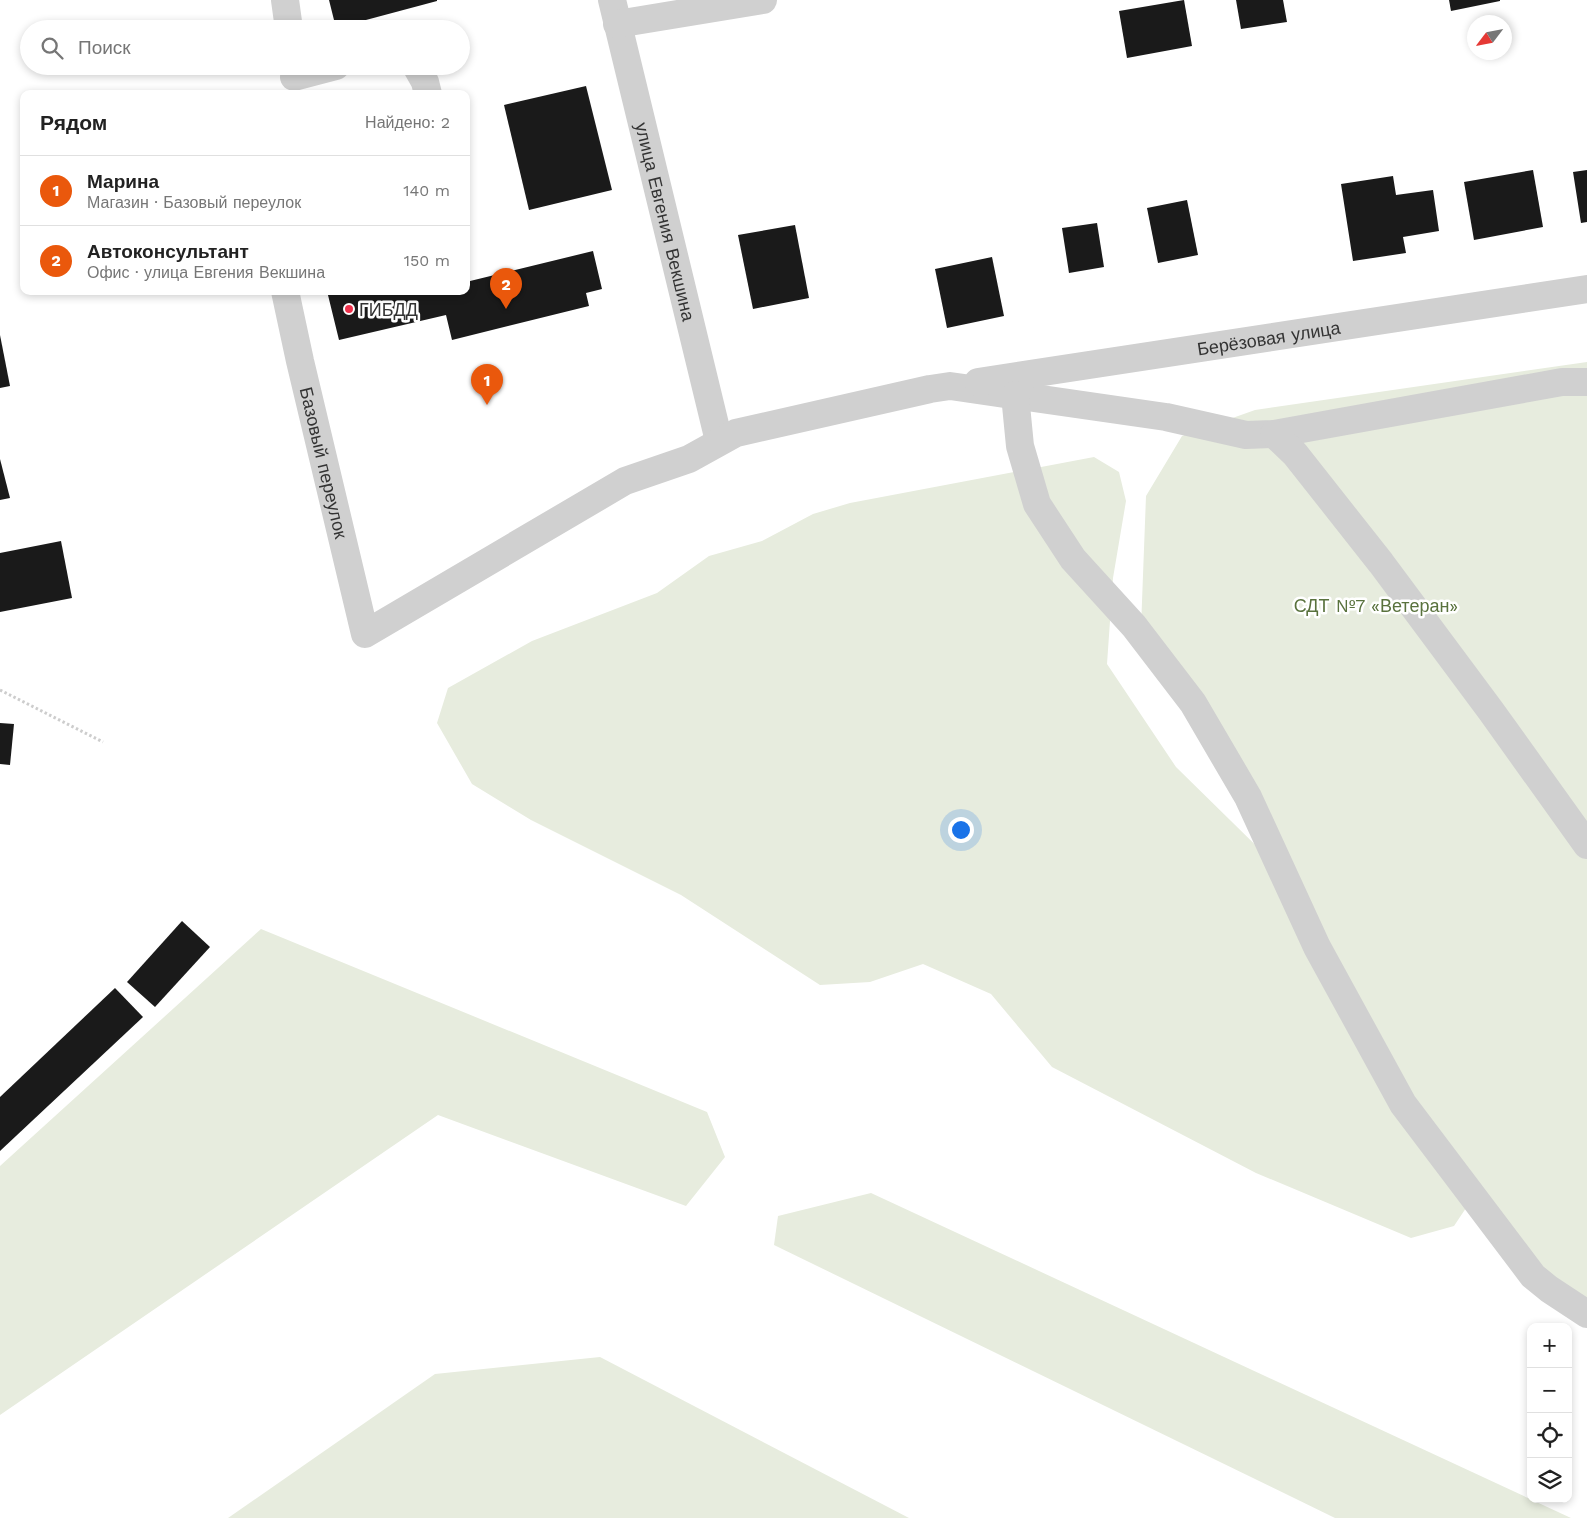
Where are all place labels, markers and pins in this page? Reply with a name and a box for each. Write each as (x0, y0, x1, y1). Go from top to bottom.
pin: 2 (490, 268, 522, 309)
place label: ГИБДД (359, 299, 418, 320)
marker: ГИБДД (343, 303, 355, 315)
pin: 1 (471, 364, 503, 405)

